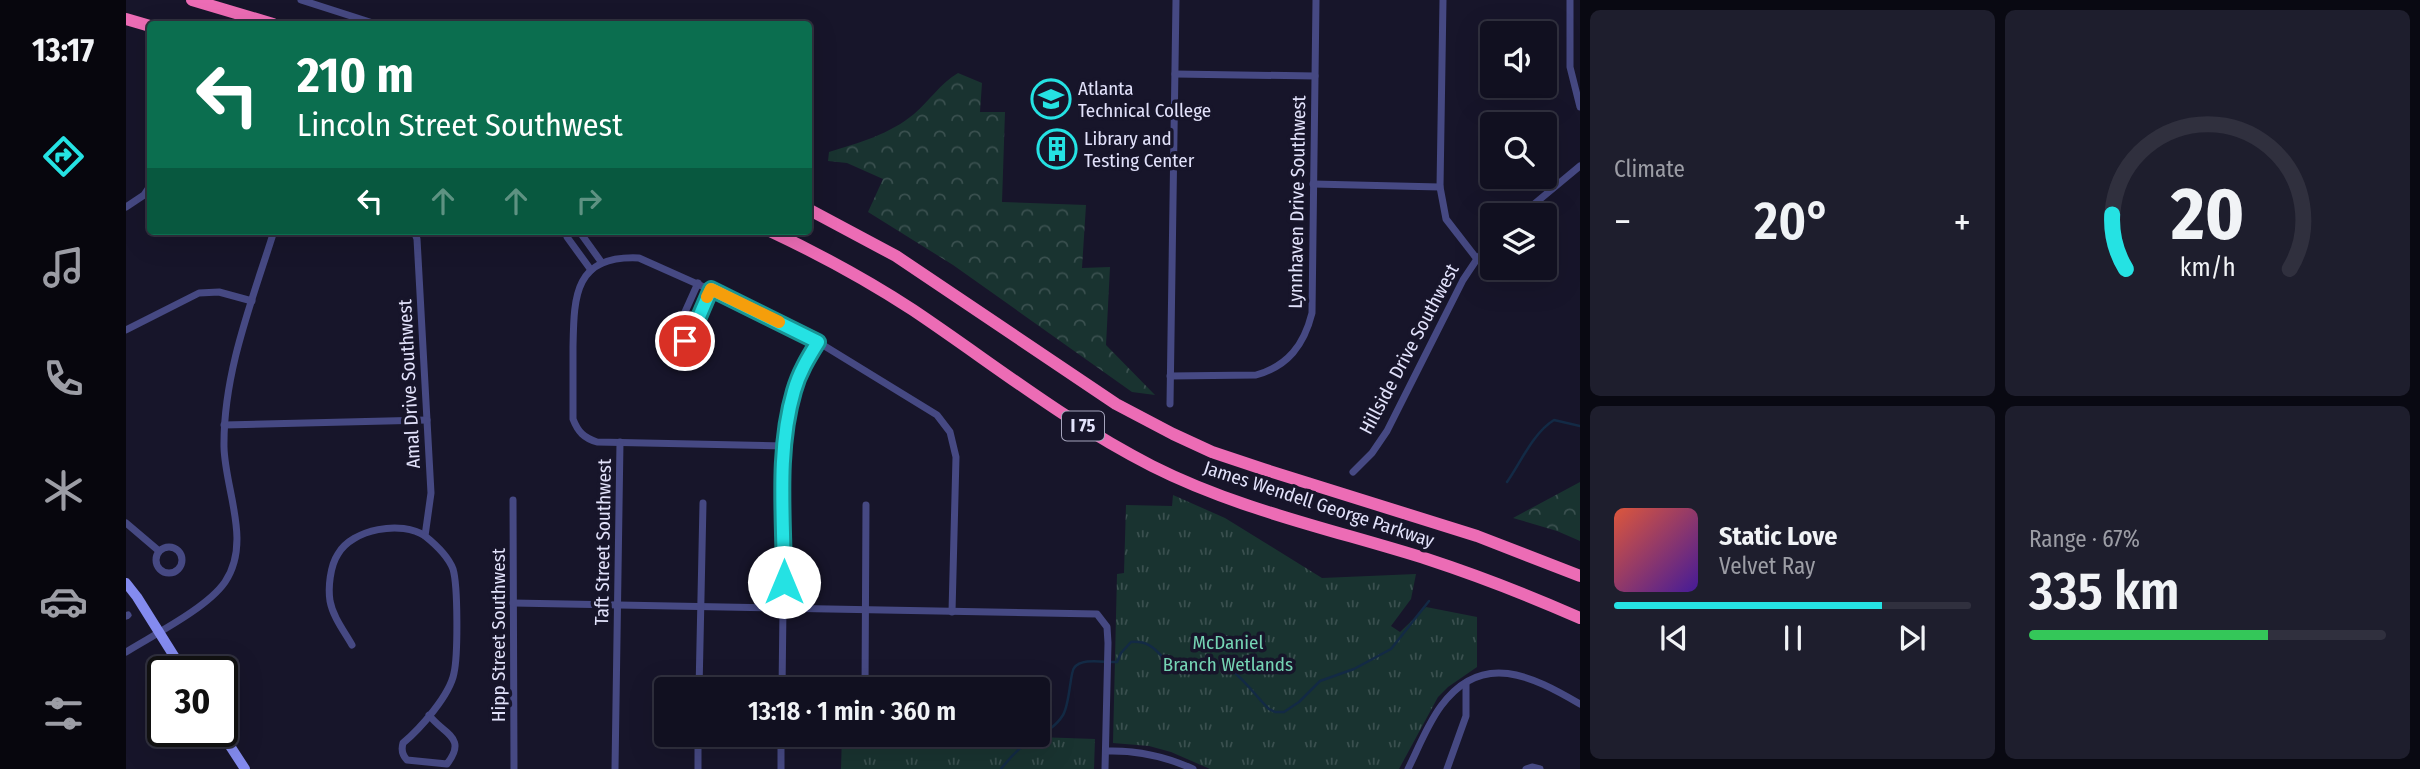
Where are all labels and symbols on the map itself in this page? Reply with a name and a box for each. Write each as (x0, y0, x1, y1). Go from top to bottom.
place label: Atlanta Technical College (1078, 77, 1211, 122)
school or university icon: Atlanta Technical College (1030, 78, 1072, 120)
street label: Lynnhaven Drive Southwest (1284, 94, 1310, 309)
place label: Library and Testing Center (1084, 127, 1195, 172)
building icon: Library and Testing Center (1036, 128, 1078, 170)
street label: Hillside Drive Southwest (1354, 259, 1464, 438)
street label: Amal Drive Southwest (393, 298, 425, 469)
pin (655, 311, 715, 371)
road number: I 75 (1062, 412, 1104, 440)
street label: James Wendell George Parkway (1201, 456, 1438, 552)
street label: Taft Street Southwest (590, 458, 616, 625)
position arrow (747, 545, 821, 619)
street label: Hipp Street Southwest (487, 547, 510, 722)
park label: McDaniel Branch Wetlands (1163, 631, 1293, 676)
speed limit sign: 30 (147, 656, 238, 747)

